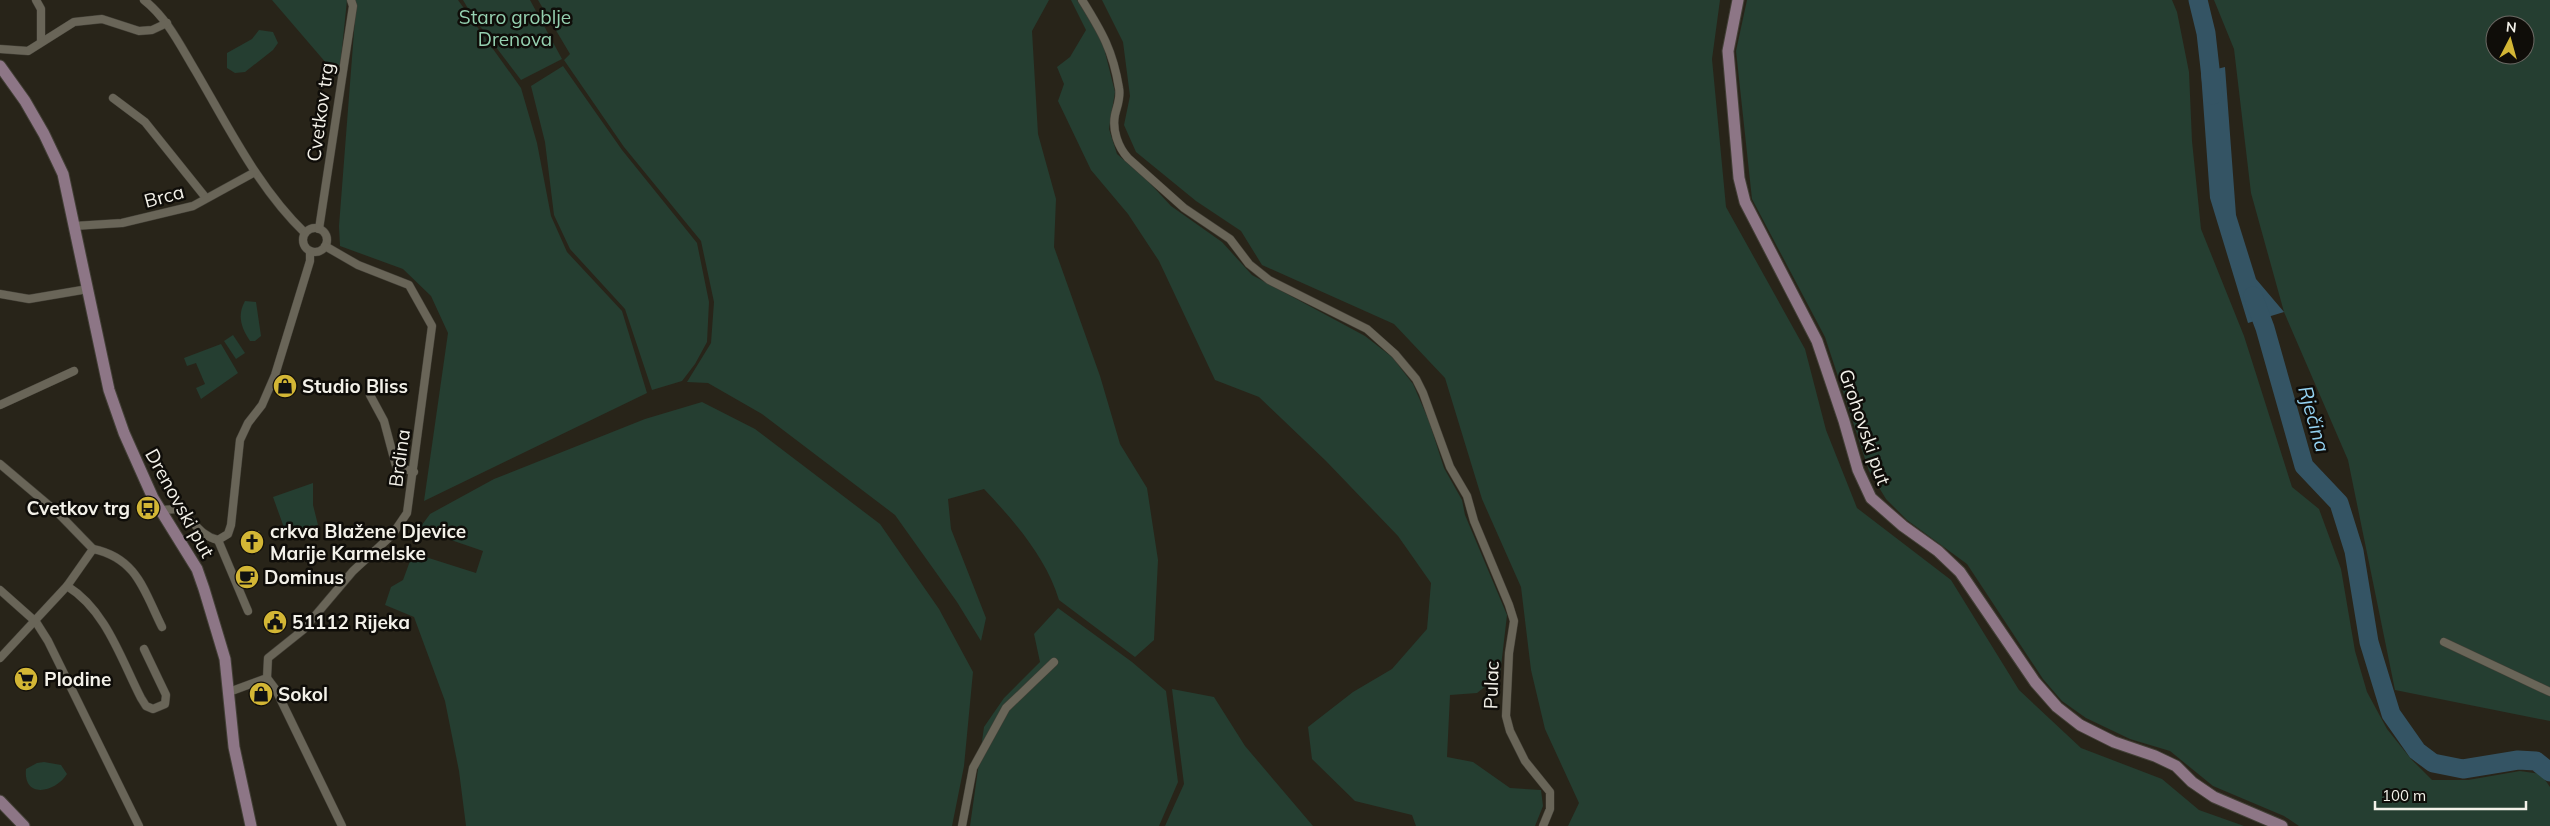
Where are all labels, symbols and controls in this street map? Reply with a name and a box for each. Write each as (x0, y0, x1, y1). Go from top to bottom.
park label: Staro groblje Drenova (459, 5, 571, 51)
north arrow (2485, 15, 2535, 65)
text: N (2505, 18, 2518, 37)
street label: Cvetkov trg (301, 61, 339, 163)
street label: Brca (141, 179, 187, 213)
street label: Grohovski put (1834, 366, 1896, 488)
shop icon: Studio Bliss (272, 373, 298, 399)
place label: Studio Bliss (302, 374, 408, 398)
water label: Rječina (2293, 383, 2336, 455)
street label: Brdina (383, 428, 415, 488)
street label: Drenovski put (140, 444, 220, 562)
bus stop icon: Cvetkov trg (135, 495, 161, 521)
place label: Cvetkov trg (27, 496, 130, 520)
place label: crkva Blažene Djevice Marije Karmelske (270, 519, 466, 565)
church icon: crkva Blažene Djevice Marije Karmelske (239, 529, 265, 555)
cafe icon: Dominus (234, 564, 260, 590)
place label: Dominus (264, 565, 344, 589)
public building icon: 51112 Rijeka (262, 609, 288, 635)
place label: 51112 Rijeka (292, 610, 410, 634)
street label: Pulac (1478, 660, 1504, 710)
supermarket icon: Plodine (13, 666, 39, 692)
place label: Plodine (44, 667, 111, 691)
shop icon: Sokol (248, 681, 274, 707)
place label: Sokol (278, 682, 328, 706)
scale bar (2375, 778, 2526, 810)
text: 100 m (2382, 786, 2426, 805)

